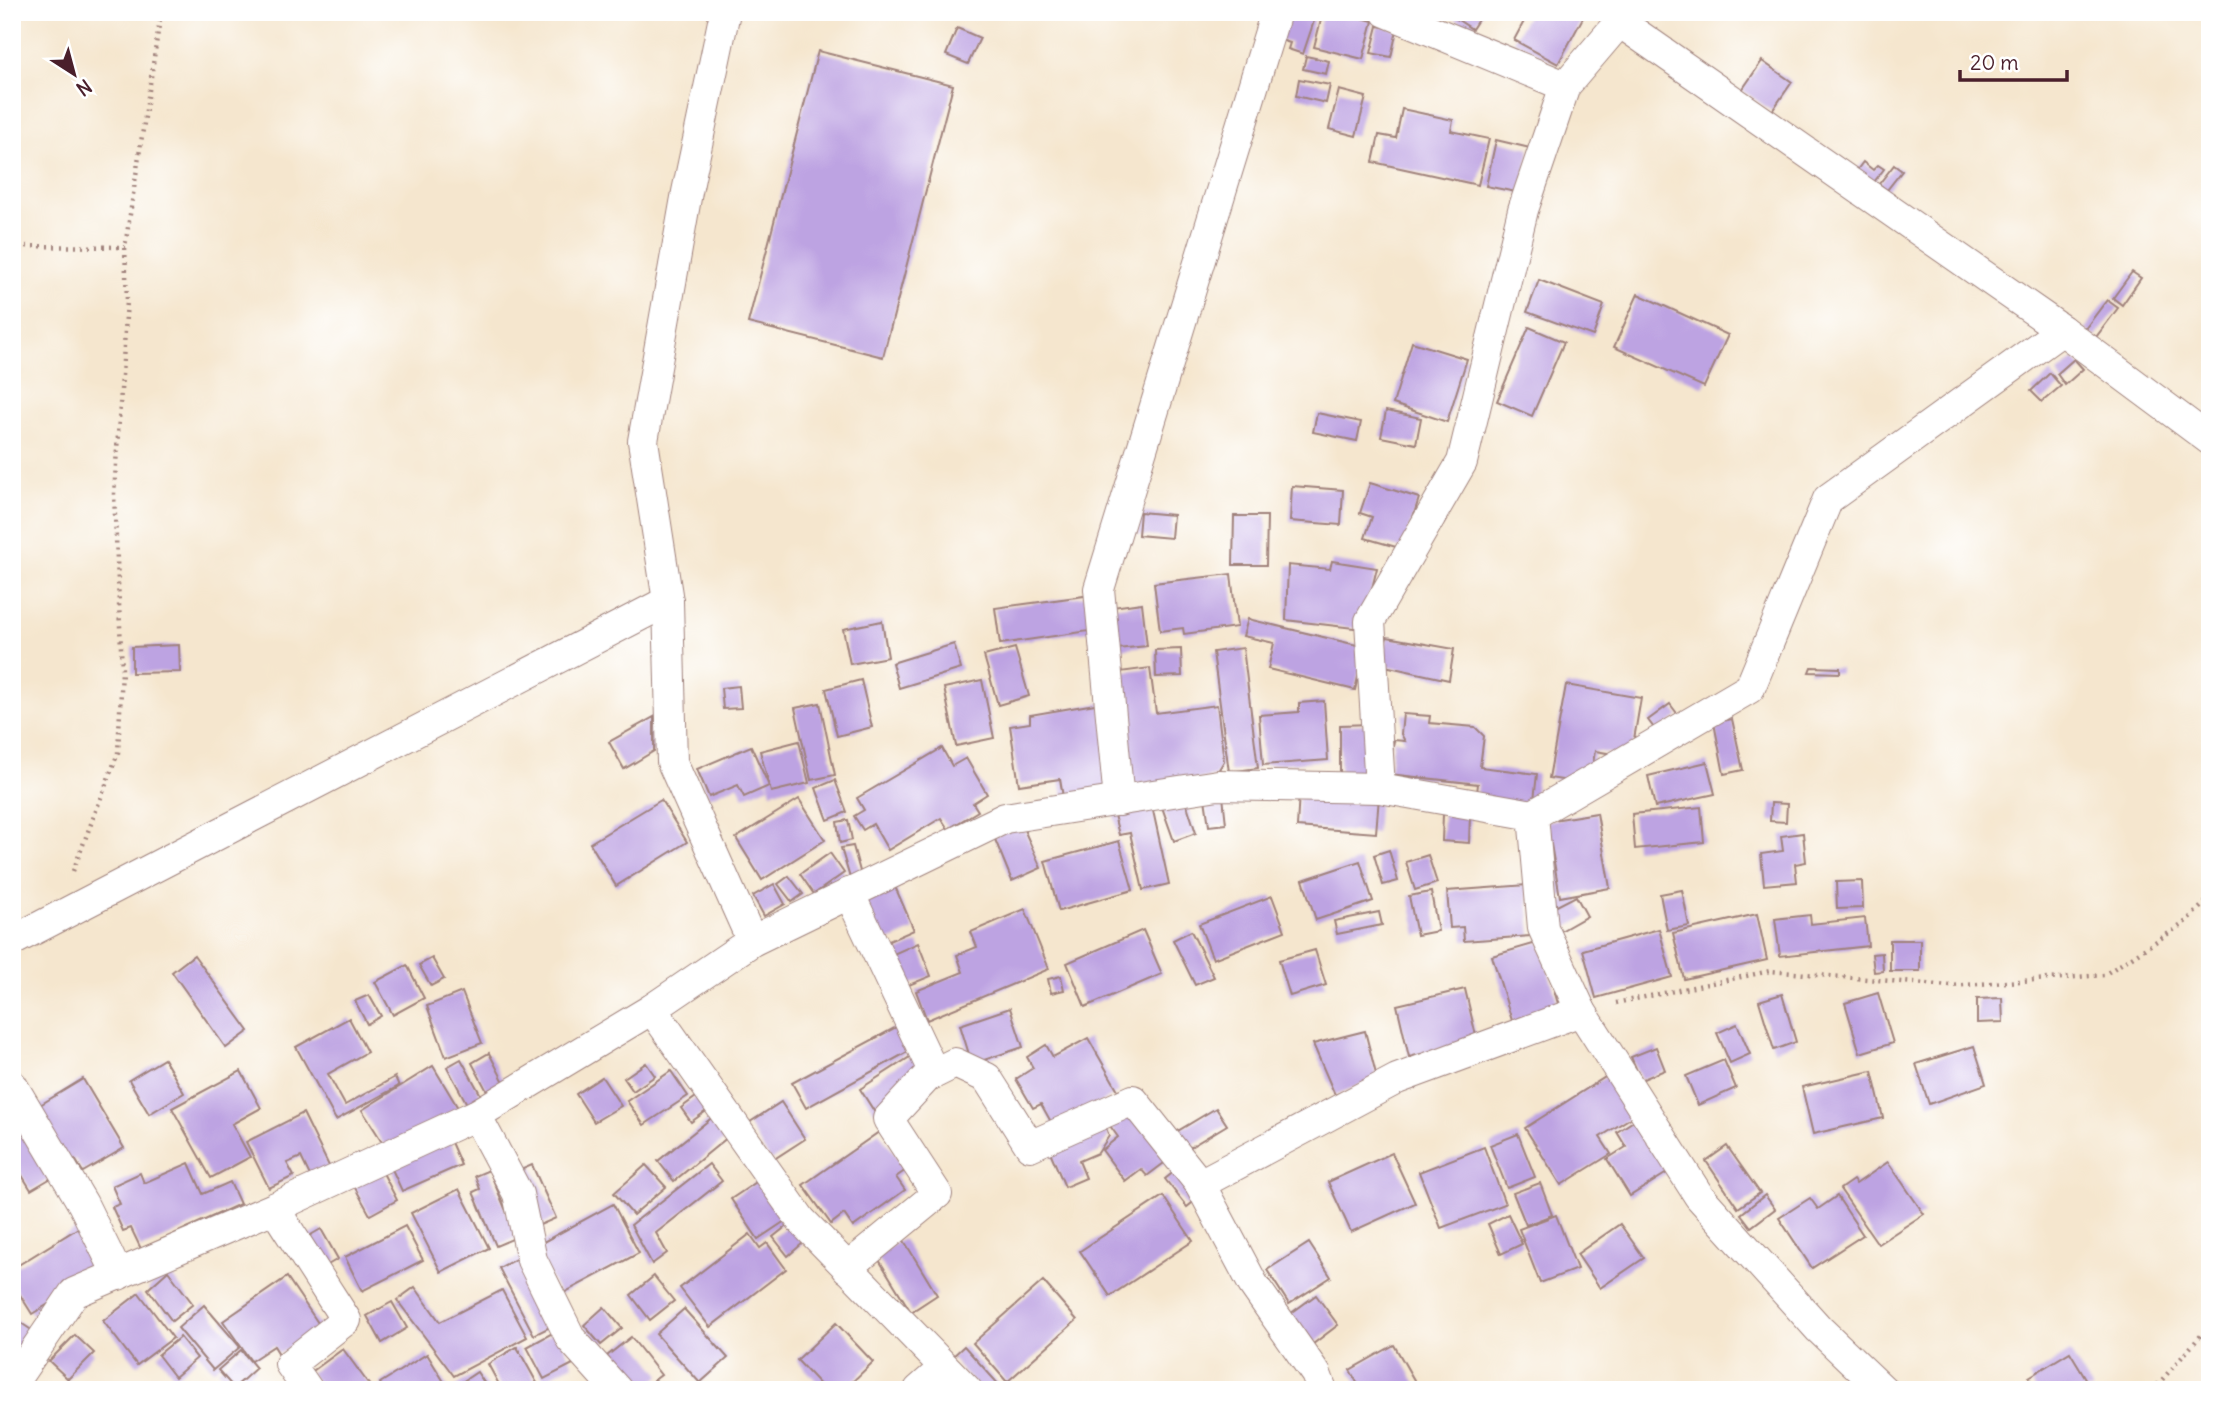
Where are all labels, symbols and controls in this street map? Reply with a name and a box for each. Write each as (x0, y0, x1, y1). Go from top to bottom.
north arrow (38, 38, 108, 108)
scale bar (1960, 38, 2066, 82)
text: 20 m (1970, 49, 2019, 76)
text: N (72, 74, 96, 101)

